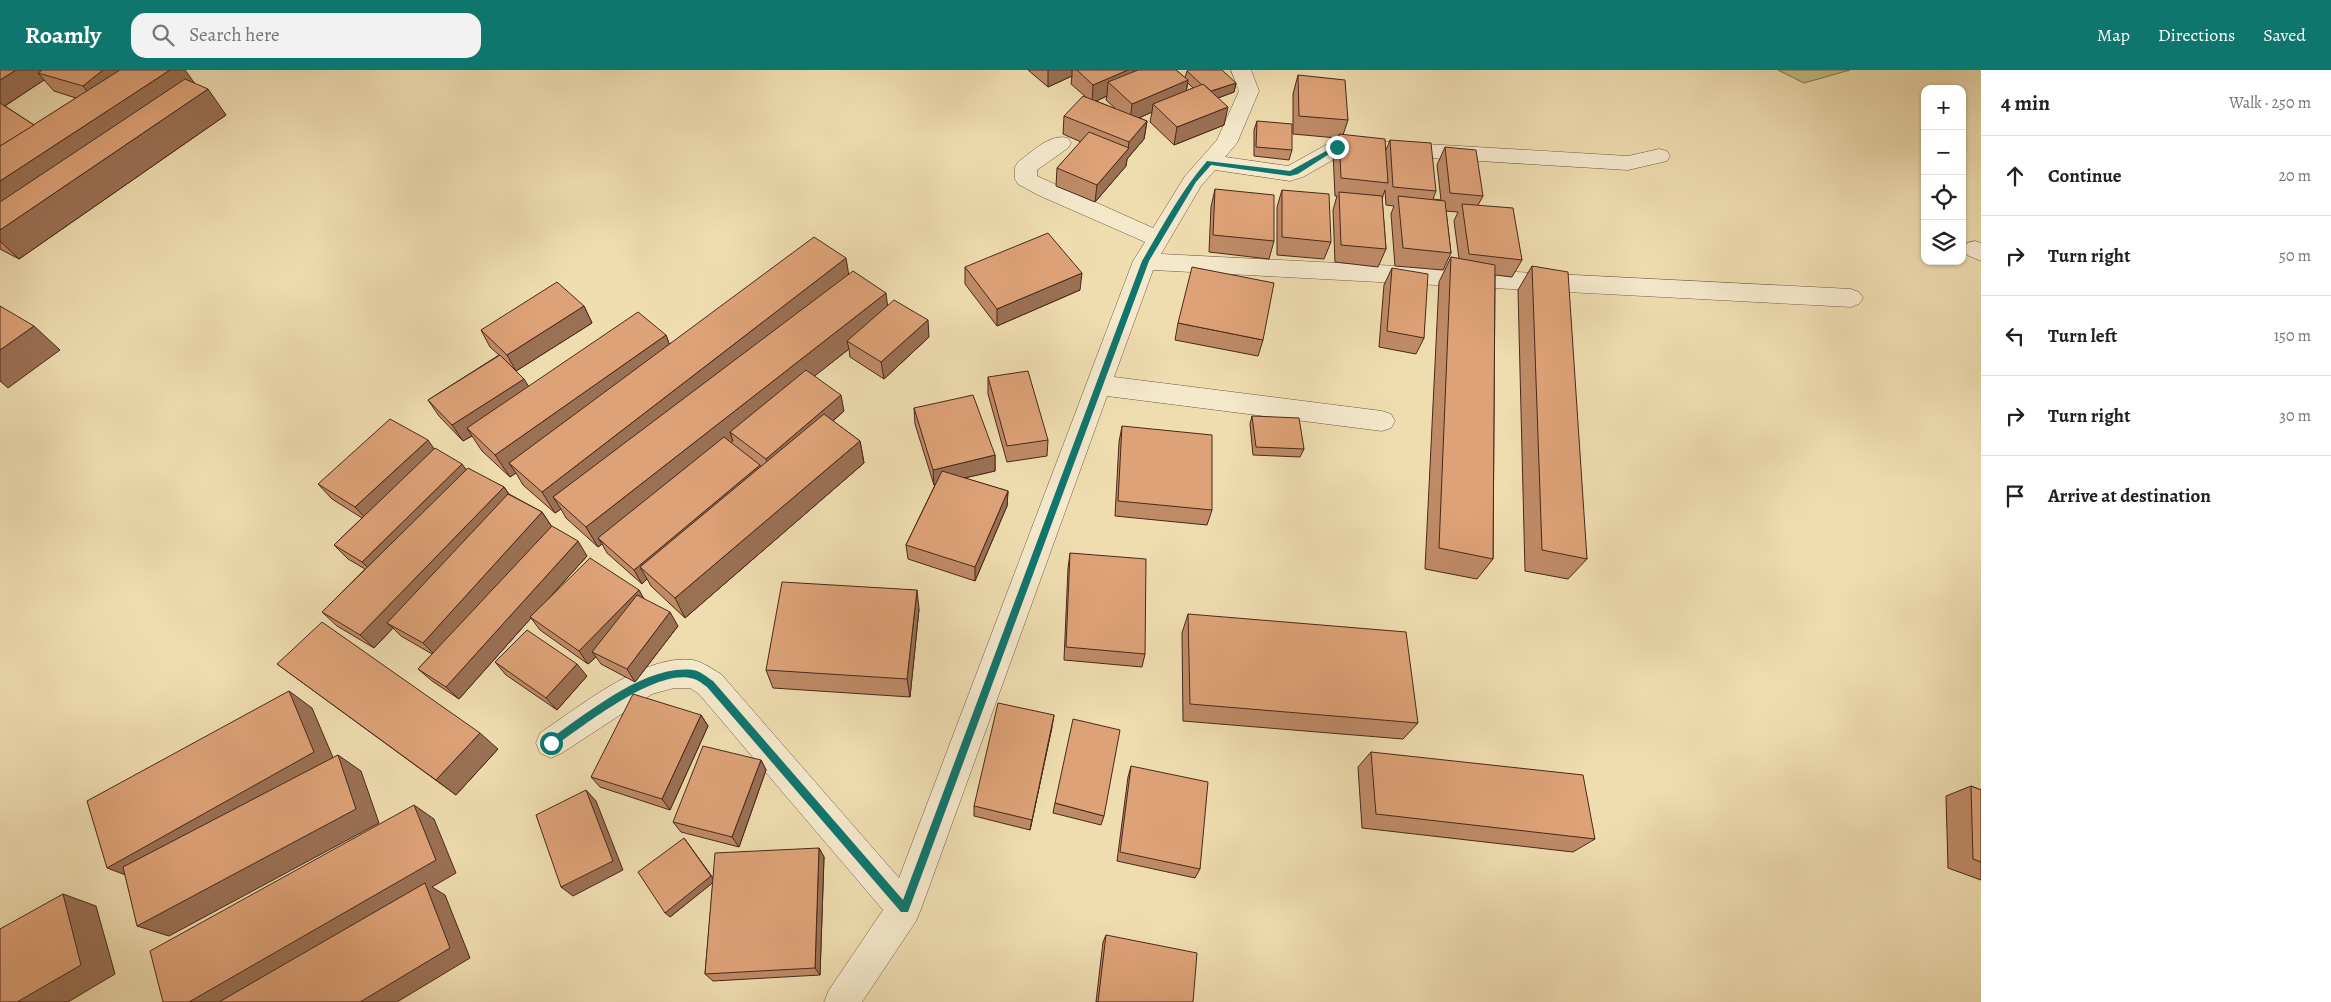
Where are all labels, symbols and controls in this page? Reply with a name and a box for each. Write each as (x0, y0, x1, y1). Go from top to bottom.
search box (131, 13, 481, 58)
text: Roamly (25, 19, 101, 51)
icon: search (149, 21, 177, 49)
text: Search here (189, 22, 280, 48)
text: Map (2097, 23, 2130, 47)
text: Directions (2158, 23, 2235, 47)
text: Saved (2263, 23, 2306, 47)
map controls (1921, 85, 1966, 265)
button: + (1921, 85, 1966, 130)
text: 4 min (2001, 89, 2050, 117)
text: Walk · 250 m (2229, 92, 2311, 114)
button: − (1921, 130, 1966, 175)
route end (1326, 136, 1349, 159)
icon: ahead (2001, 162, 2029, 190)
text: Continue (2048, 163, 2122, 189)
text: 20 m (2278, 165, 2311, 187)
button: locate (1921, 175, 1966, 220)
button: layers (1921, 220, 1966, 265)
icon: right (2001, 242, 2029, 270)
text: Turn right (2048, 243, 2130, 269)
text: 50 m (2279, 245, 2311, 267)
icon: left (2001, 322, 2029, 350)
text: Turn left (2048, 323, 2117, 349)
text: 150 m (2274, 325, 2311, 347)
icon: right (2001, 402, 2029, 430)
text: Turn right (2048, 403, 2130, 429)
text: 30 m (2279, 405, 2311, 427)
icon: arrive (2001, 482, 2029, 510)
text: Arrive at destination (2048, 483, 2211, 509)
route start (540, 732, 563, 755)

